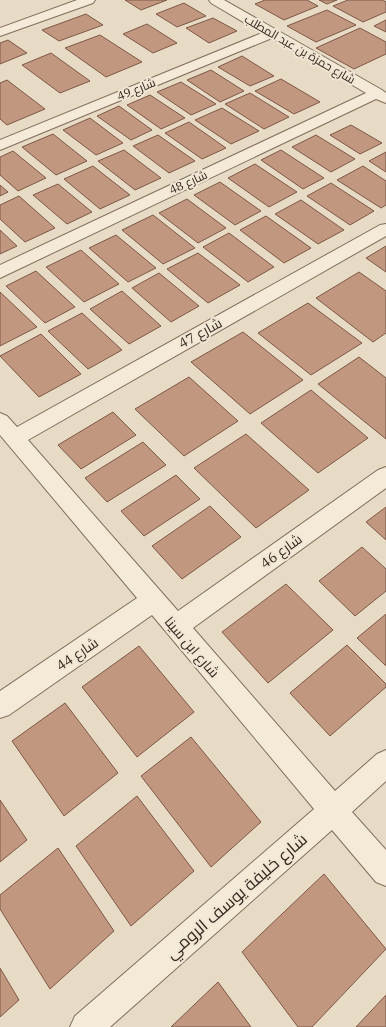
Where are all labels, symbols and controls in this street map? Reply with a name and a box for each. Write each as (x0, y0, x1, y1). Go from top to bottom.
street label: شارع حمزة بن عبد المطلب (241, 11, 358, 88)
street label: شارع 49 (114, 74, 158, 104)
street label: شارع 48 (167, 167, 210, 198)
street label: شارع 47 (175, 314, 225, 352)
street label: شارع 46 (257, 530, 305, 572)
street label: شارع ابن سينا (161, 613, 223, 681)
street label: شارع 44 (52, 633, 102, 675)
street label: شارع خليفة يوسف الرومي (160, 828, 313, 966)

